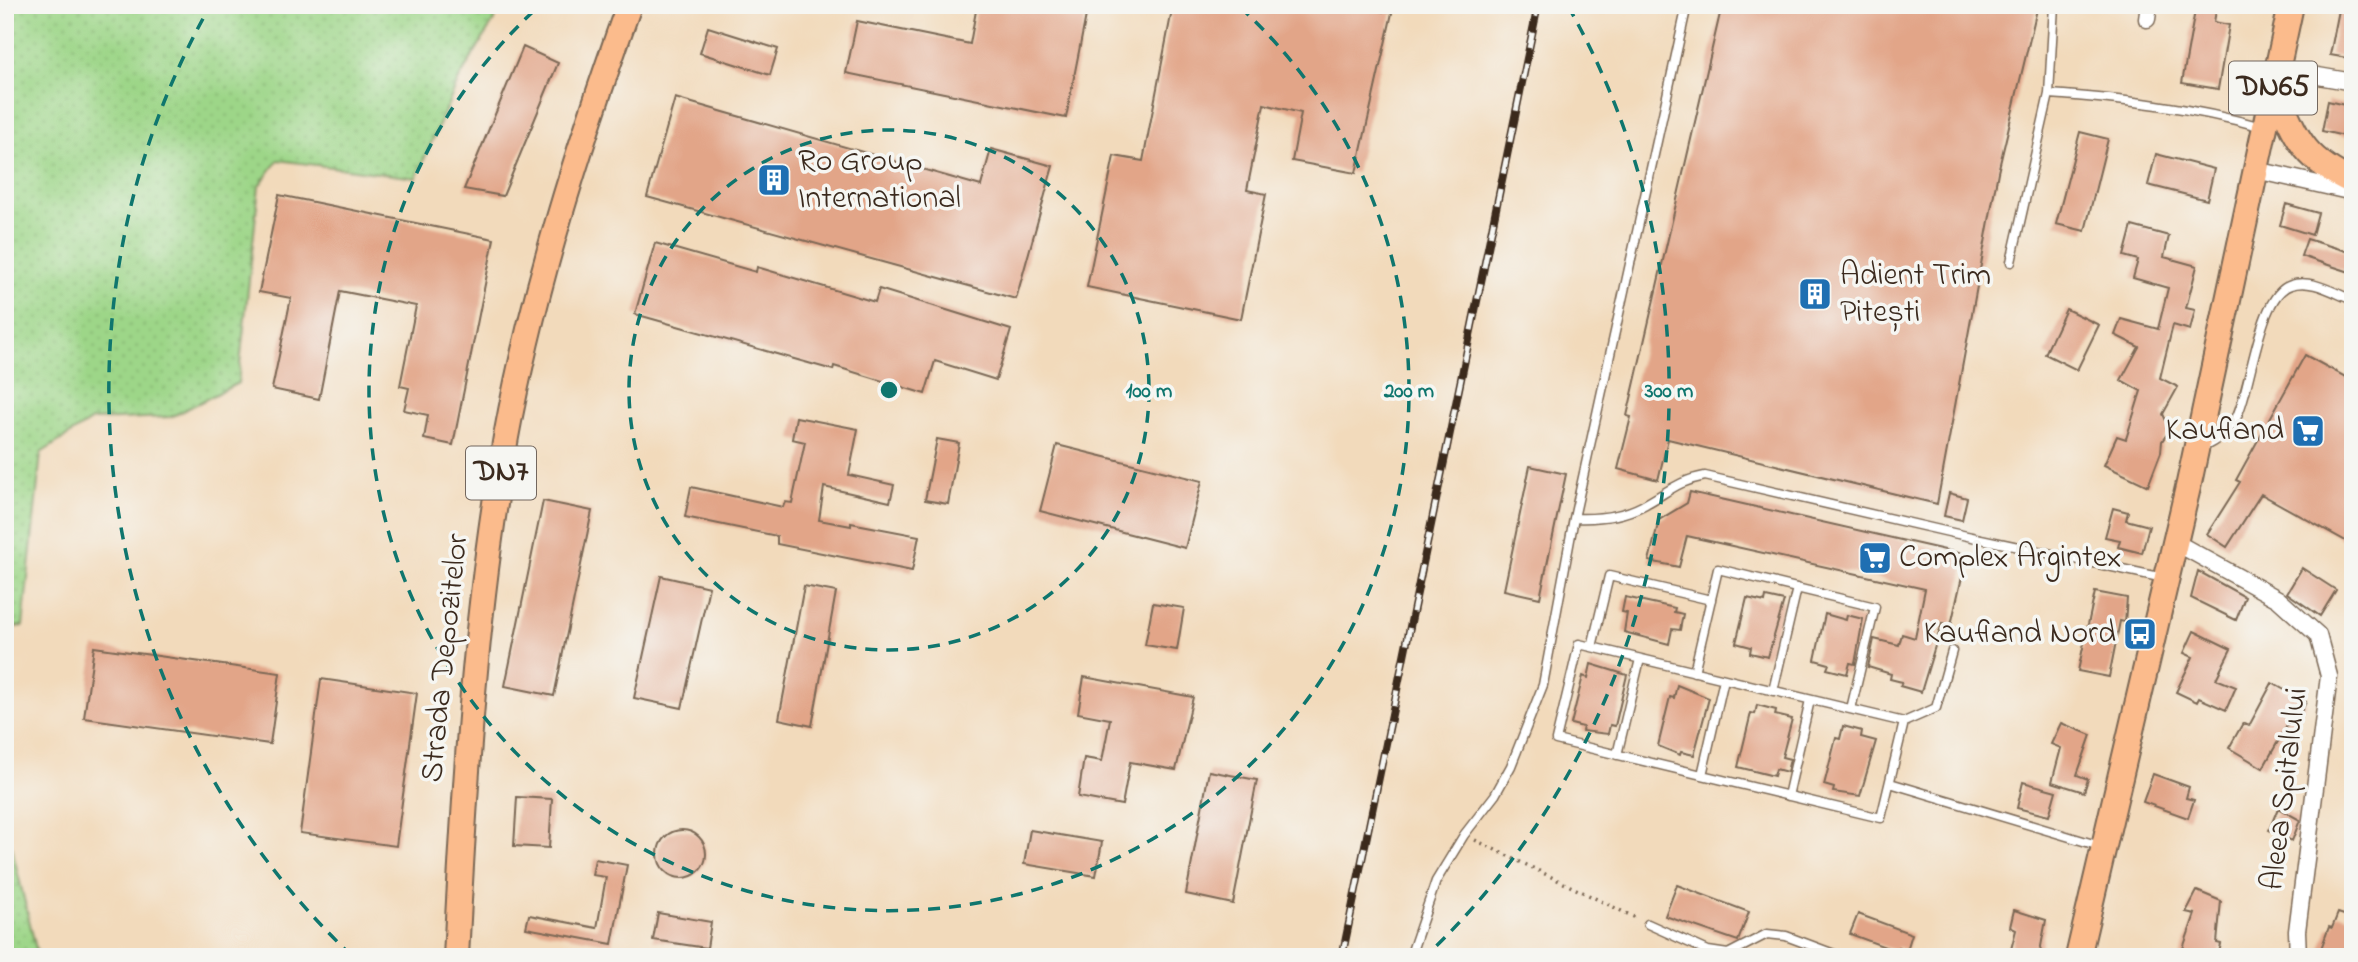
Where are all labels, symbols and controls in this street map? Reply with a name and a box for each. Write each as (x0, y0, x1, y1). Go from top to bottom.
road number: DN65 (2229, 61, 2317, 114)
place label: Ro Group International (798, 139, 961, 223)
building icon: Ro Group International (755, 161, 793, 199)
place label: Adient Trim Pitești (1840, 253, 1991, 337)
building icon: Adient Trim Pitești (1796, 275, 1834, 313)
text: 100 m (1126, 377, 1172, 407)
text: 200 m (1383, 377, 1434, 407)
text: 300 m (1644, 377, 1693, 407)
centre of rings (877, 378, 901, 402)
place label: Kaufland (2166, 408, 2284, 455)
supermarket icon: Kaufland (2289, 412, 2327, 450)
road number: DN7 (466, 446, 536, 500)
street label: Strada Depozitelor (410, 531, 482, 785)
place label: Complex Argintex (1899, 535, 2122, 582)
supermarket icon: Complex Argintex (1856, 539, 1894, 577)
place label: Kaufland Nord (1924, 611, 2116, 658)
bus stop icon: Kaufland Nord (2121, 615, 2159, 653)
street label: Aleea Spitalului (2250, 685, 2322, 893)

